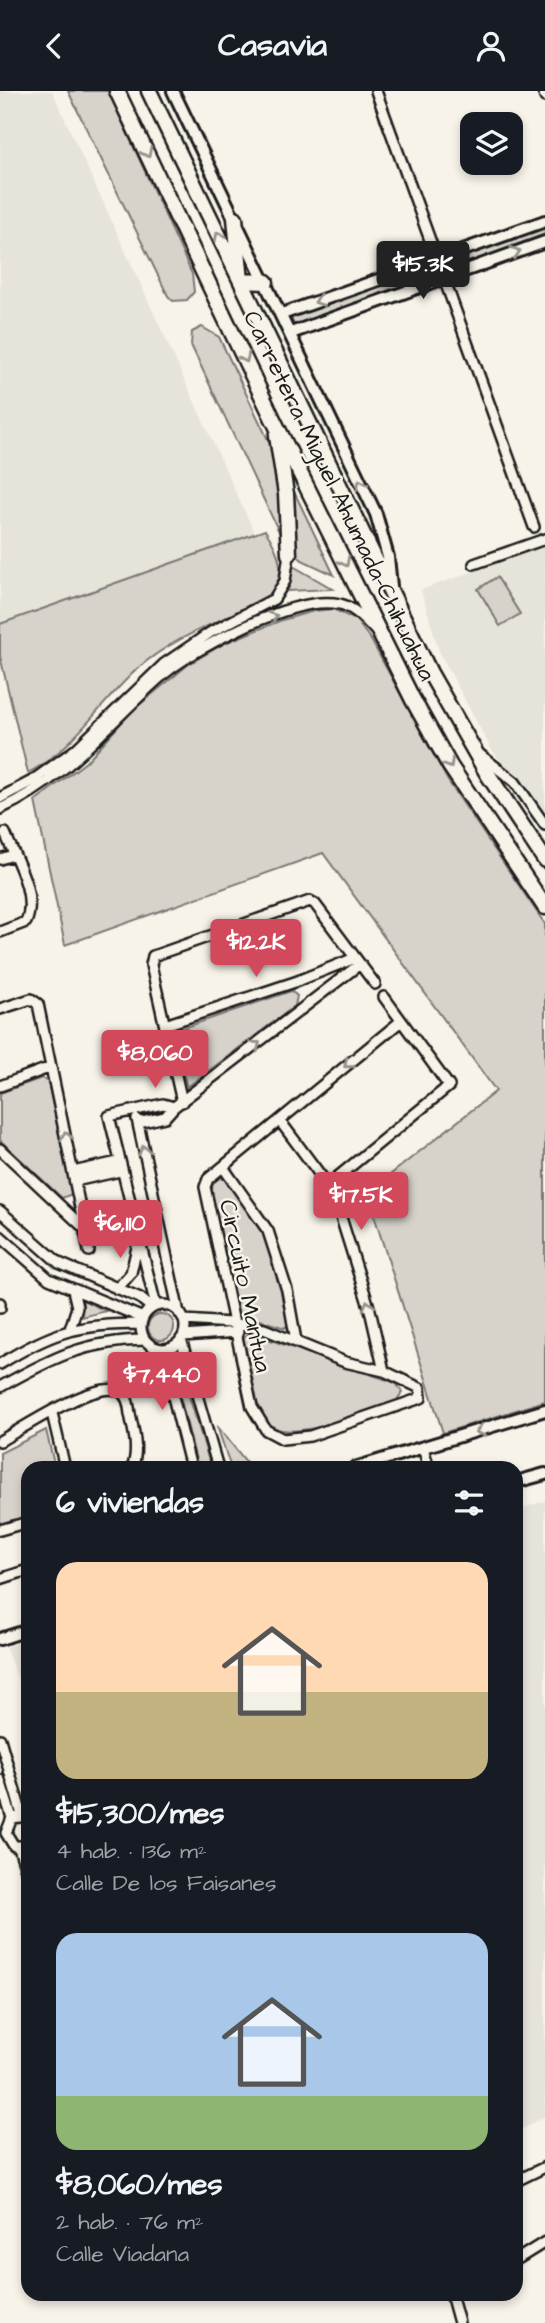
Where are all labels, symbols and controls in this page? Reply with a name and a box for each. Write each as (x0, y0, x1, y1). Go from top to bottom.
text: Casavia (218, 23, 327, 68)
icon: back (35, 27, 73, 65)
icon: person (472, 27, 510, 65)
map controls (460, 112, 523, 175)
button: layers (460, 112, 523, 175)
one-way arrow (138, 145, 152, 158)
one-way arrow (214, 231, 228, 243)
pin: $15.3K (366, 241, 480, 301)
one-way arrow (510, 246, 522, 260)
text: $15.3K (393, 248, 453, 280)
one-way arrow (313, 293, 325, 307)
street label: Carretera Miguel Ahumada-Chihuahua (233, 305, 444, 687)
one-way arrow (237, 351, 251, 363)
one-way arrow (356, 478, 370, 491)
one-way arrow (336, 555, 350, 567)
one-way arrow (266, 610, 278, 625)
one-way arrow (441, 757, 454, 770)
pin: $12.2K (199, 919, 313, 979)
text: $12.2K (226, 926, 286, 958)
pin: $8,060 (98, 1031, 212, 1090)
text: $8,060 (117, 1037, 193, 1069)
one-way arrow (248, 1040, 260, 1053)
one-way arrow (344, 1056, 357, 1068)
one-way arrow (59, 1130, 74, 1142)
one-way arrow (138, 1144, 153, 1156)
pin: $17.5K (304, 1173, 418, 1232)
text: $17.5K (329, 1179, 393, 1211)
street label: Circuito Mantua (210, 1196, 280, 1376)
pin: $6,110 (63, 1201, 177, 1260)
text: $6,110 (94, 1207, 146, 1239)
one-way arrow (361, 1299, 376, 1311)
pin: $7,440 (105, 1353, 219, 1412)
text: $7,440 (124, 1359, 200, 1391)
one-way arrow (474, 1422, 486, 1437)
text: 6 viviendas (56, 1482, 204, 1524)
icon: filters (450, 1484, 488, 1522)
icon: home (209, 1608, 335, 1734)
text: $15,300/mes (56, 1793, 225, 1835)
text: 4 hab. · 136 m² (56, 1835, 207, 1867)
text: Calle De los Faisanes (56, 1867, 277, 1899)
icon: home (209, 1979, 335, 2105)
text: $8,060/mes (56, 2164, 222, 2206)
text: 2 hab. · 76 m² (56, 2206, 204, 2238)
text: Calle Viadana (56, 2238, 189, 2270)

